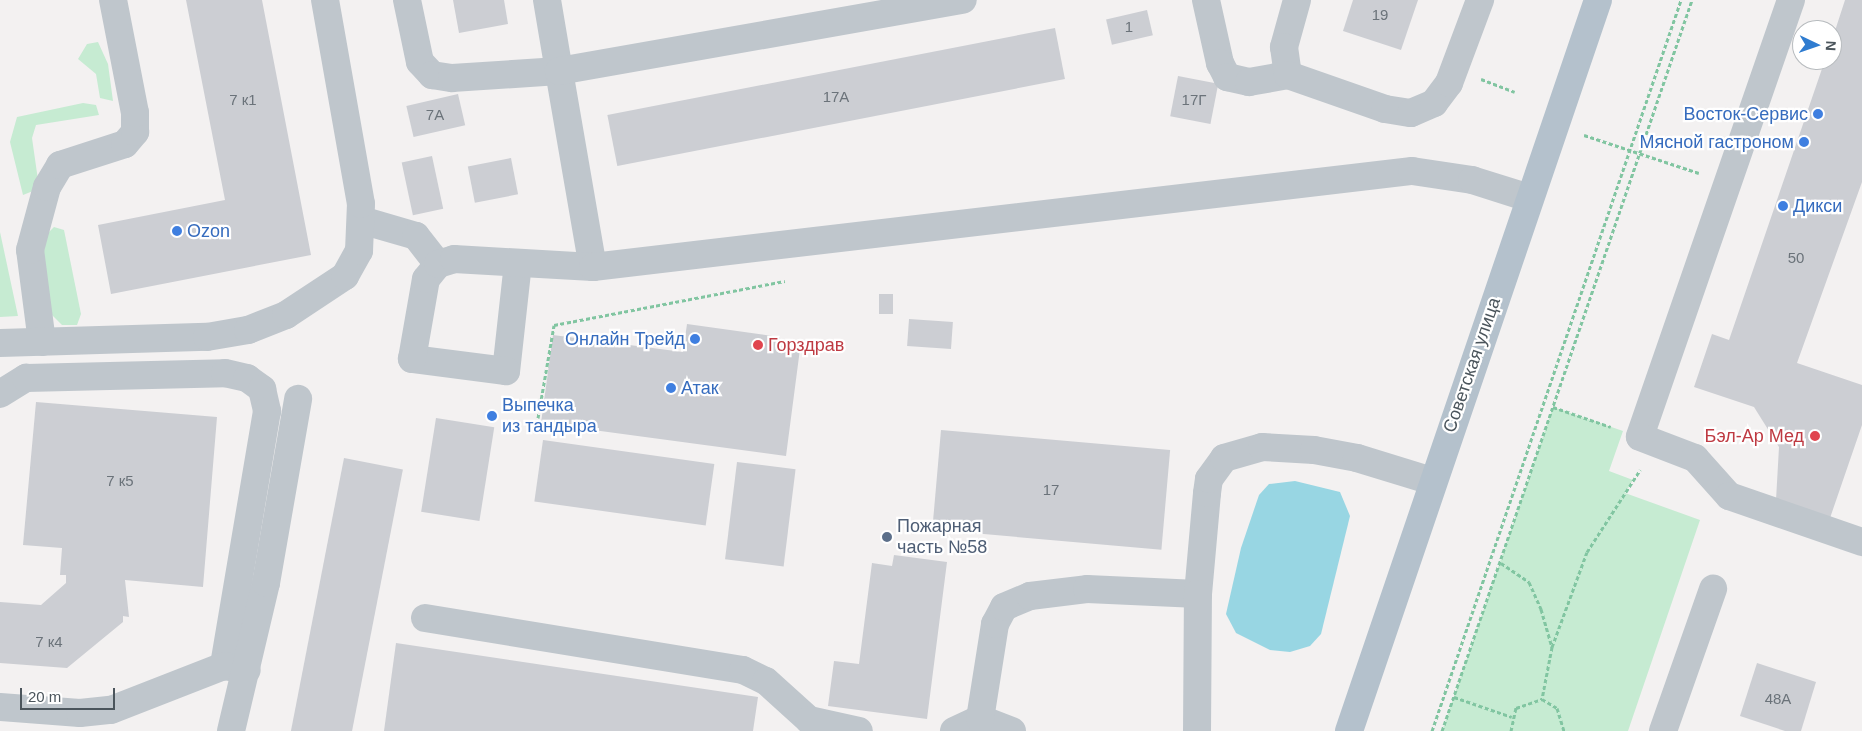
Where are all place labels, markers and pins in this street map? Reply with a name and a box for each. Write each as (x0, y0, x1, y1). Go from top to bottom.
place label: Восток-Сервис (1683, 103, 1808, 125)
marker: Восток-Сервис (1812, 108, 1824, 120)
place label: Мясной гастроном (1639, 131, 1794, 153)
marker: Мясной гастроном (1798, 136, 1810, 148)
place label: Дикси (1793, 195, 1842, 217)
marker: Дикси (1777, 200, 1789, 212)
place label: Ozon (187, 220, 230, 242)
marker: Ozon (171, 225, 183, 237)
place label: Онлайн Трейд (565, 328, 685, 350)
marker: Онлайн Трейд (689, 333, 701, 345)
place label: Горздрав (768, 334, 844, 356)
marker: Горздрав (752, 339, 764, 351)
place label: Атак (681, 377, 719, 399)
marker: Атак (665, 382, 677, 394)
place label: Выпечка из тандыра (502, 395, 597, 438)
marker: Выпечка из тандыра (486, 410, 498, 422)
place label: Бэл-Ар Мед (1705, 425, 1804, 447)
marker: Бэл-Ар Мед (1808, 429, 1822, 443)
place label: Пожарная часть №58 (897, 516, 987, 558)
marker: Пожарная часть №58 (881, 531, 893, 543)

